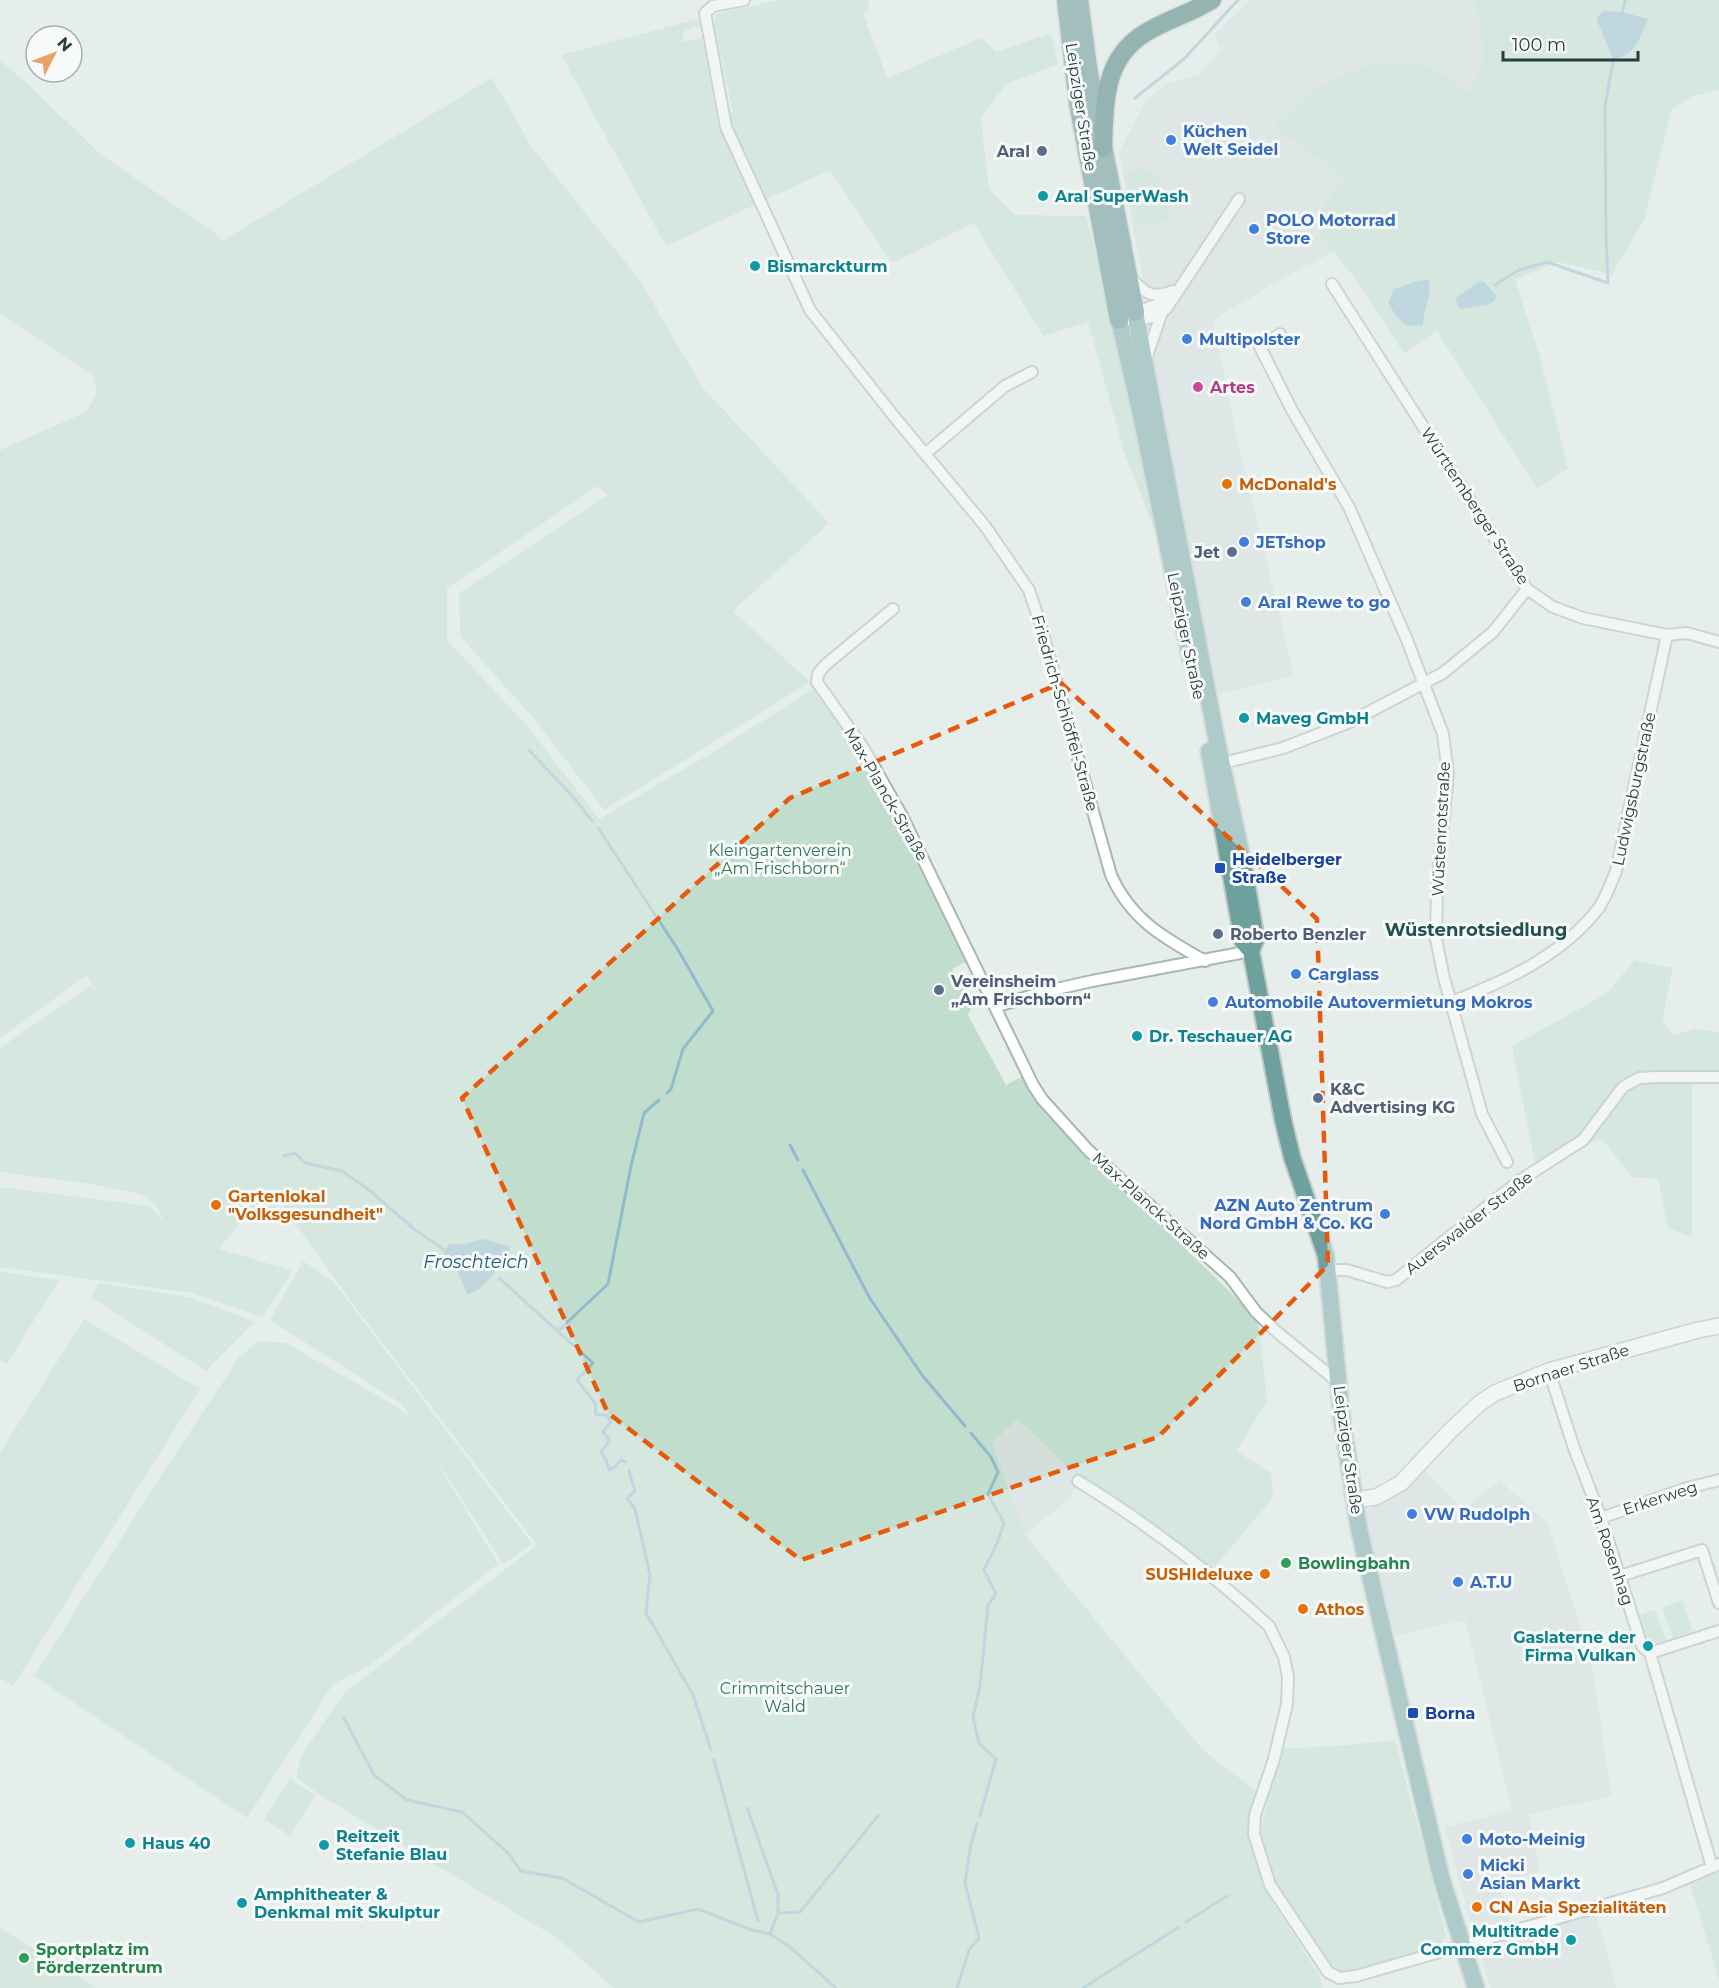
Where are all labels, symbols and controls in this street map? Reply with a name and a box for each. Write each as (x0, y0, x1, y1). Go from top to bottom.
north arrow (24, 24, 84, 84)
scale bar (1503, 24, 1638, 62)
text: N (53, 33, 76, 55)
text: 100 m (1512, 34, 1566, 56)
street label: Leipziger Straße (1061, 42, 1101, 172)
place label: Küchen Welt Seidel (1183, 122, 1278, 159)
marker: Küchen Welt Seidel (1164, 133, 1178, 147)
place label: Aral (996, 142, 1030, 161)
marker: Aral (1035, 144, 1049, 158)
place label: Aral SuperWash (1054, 187, 1189, 206)
marker: Aral SuperWash (1036, 189, 1050, 203)
place label: POLO Motorrad Store (1266, 211, 1396, 248)
marker: POLO Motorrad Store (1247, 222, 1261, 236)
place label: Bismarckturm (767, 257, 887, 276)
marker: Bismarckturm (748, 259, 762, 273)
place label: Multipolster (1199, 330, 1300, 349)
marker: Multipolster (1180, 332, 1194, 346)
place label: Artes (1209, 378, 1255, 397)
marker: Artes (1191, 380, 1205, 394)
street label: Württemberger Straße (1417, 424, 1533, 588)
place label: McDonald's (1239, 475, 1337, 494)
marker: McDonald's (1220, 477, 1234, 491)
place label: JETshop (1255, 533, 1326, 552)
marker: JETshop (1237, 535, 1251, 549)
place label: Jet (1193, 543, 1220, 562)
marker: Jet (1225, 545, 1239, 559)
street label: Leipziger Straße (1163, 571, 1209, 701)
place label: Aral Rewe to go (1257, 593, 1390, 612)
marker: Aral Rewe to go (1239, 595, 1253, 609)
street label: Friedrich-Schlöffel-Straße (1028, 613, 1102, 813)
place label: Maveg GmbH (1256, 709, 1369, 728)
street label: Ludwigsburgstraße (1608, 710, 1660, 868)
marker: Maveg GmbH (1237, 711, 1251, 725)
street label: Max-Planck-Straße (840, 724, 932, 864)
street label: Wüstenrotstraße (1428, 761, 1454, 897)
park label: Kleingartenverein „Am Frischborn“ (708, 841, 852, 878)
place label: Heidelberger Straße (1232, 850, 1342, 887)
marker: Heidelberger Straße (1213, 861, 1227, 875)
district label: Wüstenrotsiedlung (1385, 919, 1567, 941)
place label: Roberto Benzler (1230, 925, 1366, 944)
marker: Roberto Benzler (1211, 927, 1225, 941)
place label: Carglass (1308, 965, 1380, 984)
marker: Carglass (1289, 967, 1303, 981)
place label: Vereinsheim „Am Frischborn“ (950, 972, 1091, 1009)
marker: Vereinsheim „Am Frischborn“ (932, 983, 946, 997)
place label: Automobile Autovermietung Mokros (1224, 993, 1533, 1012)
marker: Automobile Autovermietung Mokros (1206, 995, 1220, 1009)
place label: Dr. Teschauer AG (1149, 1027, 1293, 1046)
marker: Dr. Teschauer AG (1130, 1029, 1144, 1043)
place label: K&C Advertising KG (1329, 1080, 1455, 1117)
marker: K&C Advertising KG (1311, 1091, 1325, 1105)
street label: Max-Planck-Straße (1089, 1148, 1213, 1264)
street label: Auerswalder Straße (1402, 1167, 1536, 1279)
place label: Gartenlokal "Volksgesundheit" (228, 1187, 383, 1224)
place label: AZN Auto Zentrum Nord GmbH & Co. KG (1200, 1196, 1373, 1233)
marker: Gartenlokal "Volksgesundheit" (209, 1198, 223, 1212)
marker: AZN Auto Zentrum Nord GmbH & Co. KG (1378, 1207, 1392, 1221)
water label: Froschteich (423, 1251, 529, 1273)
street label: Bornaer Straße (1511, 1340, 1631, 1396)
street label: Leipziger Straße (1330, 1385, 1366, 1515)
street label: Erkerweg (1620, 1477, 1700, 1519)
street label: Am Rosenhag (1583, 1494, 1637, 1608)
place label: VW Rudolph (1423, 1505, 1530, 1524)
marker: VW Rudolph (1405, 1507, 1419, 1521)
place label: Bowlingbahn (1298, 1554, 1410, 1573)
marker: Bowlingbahn (1279, 1556, 1293, 1570)
place label: SUSHIdeluxe (1145, 1565, 1253, 1584)
marker: SUSHIdeluxe (1258, 1567, 1272, 1581)
place label: A.T.U (1469, 1573, 1512, 1592)
marker: A.T.U (1451, 1575, 1465, 1589)
place label: Athos (1314, 1600, 1365, 1619)
marker: Athos (1296, 1602, 1310, 1616)
place label: Gaslaterne der Firma Vulkan (1513, 1628, 1636, 1665)
marker: Gaslaterne der Firma Vulkan (1641, 1639, 1655, 1653)
park label: Crimmitschauer Wald (720, 1679, 850, 1716)
place label: Borna (1425, 1704, 1476, 1723)
marker: Borna (1406, 1706, 1420, 1720)
place label: Reitzeit Stefanie Blau (336, 1827, 447, 1864)
place label: Moto-Meinig (1479, 1830, 1586, 1849)
marker: Moto-Meinig (1460, 1832, 1474, 1846)
place label: Haus 40 (142, 1834, 211, 1853)
marker: Haus 40 (123, 1836, 137, 1850)
marker: Reitzeit Stefanie Blau (317, 1838, 331, 1852)
place label: Micki Asian Markt (1479, 1856, 1580, 1893)
marker: Micki Asian Markt (1461, 1867, 1475, 1881)
place label: Amphitheater & Denkmal mit Skulptur (253, 1885, 440, 1922)
marker: Amphitheater & Denkmal mit Skulptur (235, 1896, 249, 1910)
place label: CN Asia Spezialitäten (1489, 1898, 1667, 1917)
marker: CN Asia Spezialitäten (1470, 1900, 1484, 1914)
place label: Multitrade Commerz GmbH (1420, 1922, 1559, 1959)
marker: Multitrade Commerz GmbH (1564, 1933, 1578, 1947)
place label: Sportplatz im Förderzentrum (36, 1940, 163, 1977)
marker: Sportplatz im Förderzentrum (17, 1951, 31, 1965)

